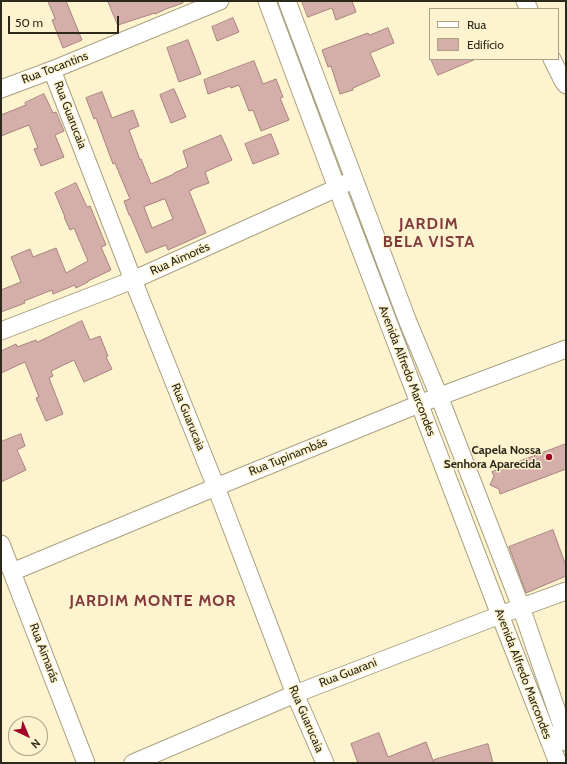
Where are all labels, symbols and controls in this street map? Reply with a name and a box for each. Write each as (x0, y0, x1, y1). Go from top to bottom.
scale bar (10, 8, 121, 34)
legend (429, 8, 559, 60)
text: 50 m (15, 15, 43, 30)
text: Rua (467, 17, 486, 32)
text: Edifício (467, 37, 504, 52)
street label: Rua Tocantins (20, 49, 90, 87)
street label: Rua Guarucaia (50, 79, 90, 151)
district label: JARDIM BELA VISTA (383, 214, 475, 252)
street label: Rua Aimorés (148, 239, 212, 279)
street label: Avenida Alfredo Marcondes (375, 304, 439, 438)
street label: Rua Guarucaia (168, 381, 208, 453)
street label: Rua Tupinambás (247, 435, 329, 479)
place label: Capela Nossa Senhora Aparecida (444, 443, 541, 471)
marker: Capela Nossa Senhora Aparecida (544, 452, 554, 462)
district label: JARDIM MONTE MOR (69, 591, 237, 611)
street label: Avenida Alfredo Marcondes (491, 607, 555, 741)
street label: Rua Aimarás (26, 621, 62, 685)
street label: Rua Guarani (317, 655, 379, 691)
street label: Rua Guarucaia (285, 683, 327, 755)
north arrow (8, 716, 48, 756)
text: N (28, 736, 43, 752)

